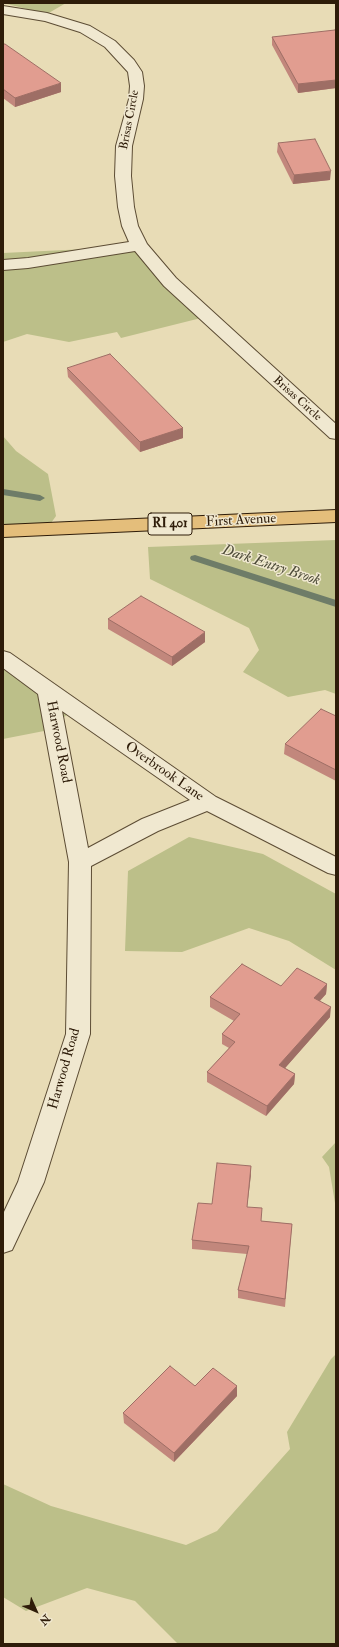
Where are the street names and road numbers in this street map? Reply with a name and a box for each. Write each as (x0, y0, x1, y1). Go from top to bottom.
street label: Brisas Circle (117, 89, 143, 151)
street label: Brisas Circle (270, 373, 324, 425)
street label: First Avenue (205, 511, 277, 531)
road number: RI 401 (148, 513, 192, 535)
street label: Harwood Road (42, 699, 74, 785)
street label: Overbrook Lane (121, 739, 207, 805)
street label: Harwood Road (45, 1027, 85, 1111)

